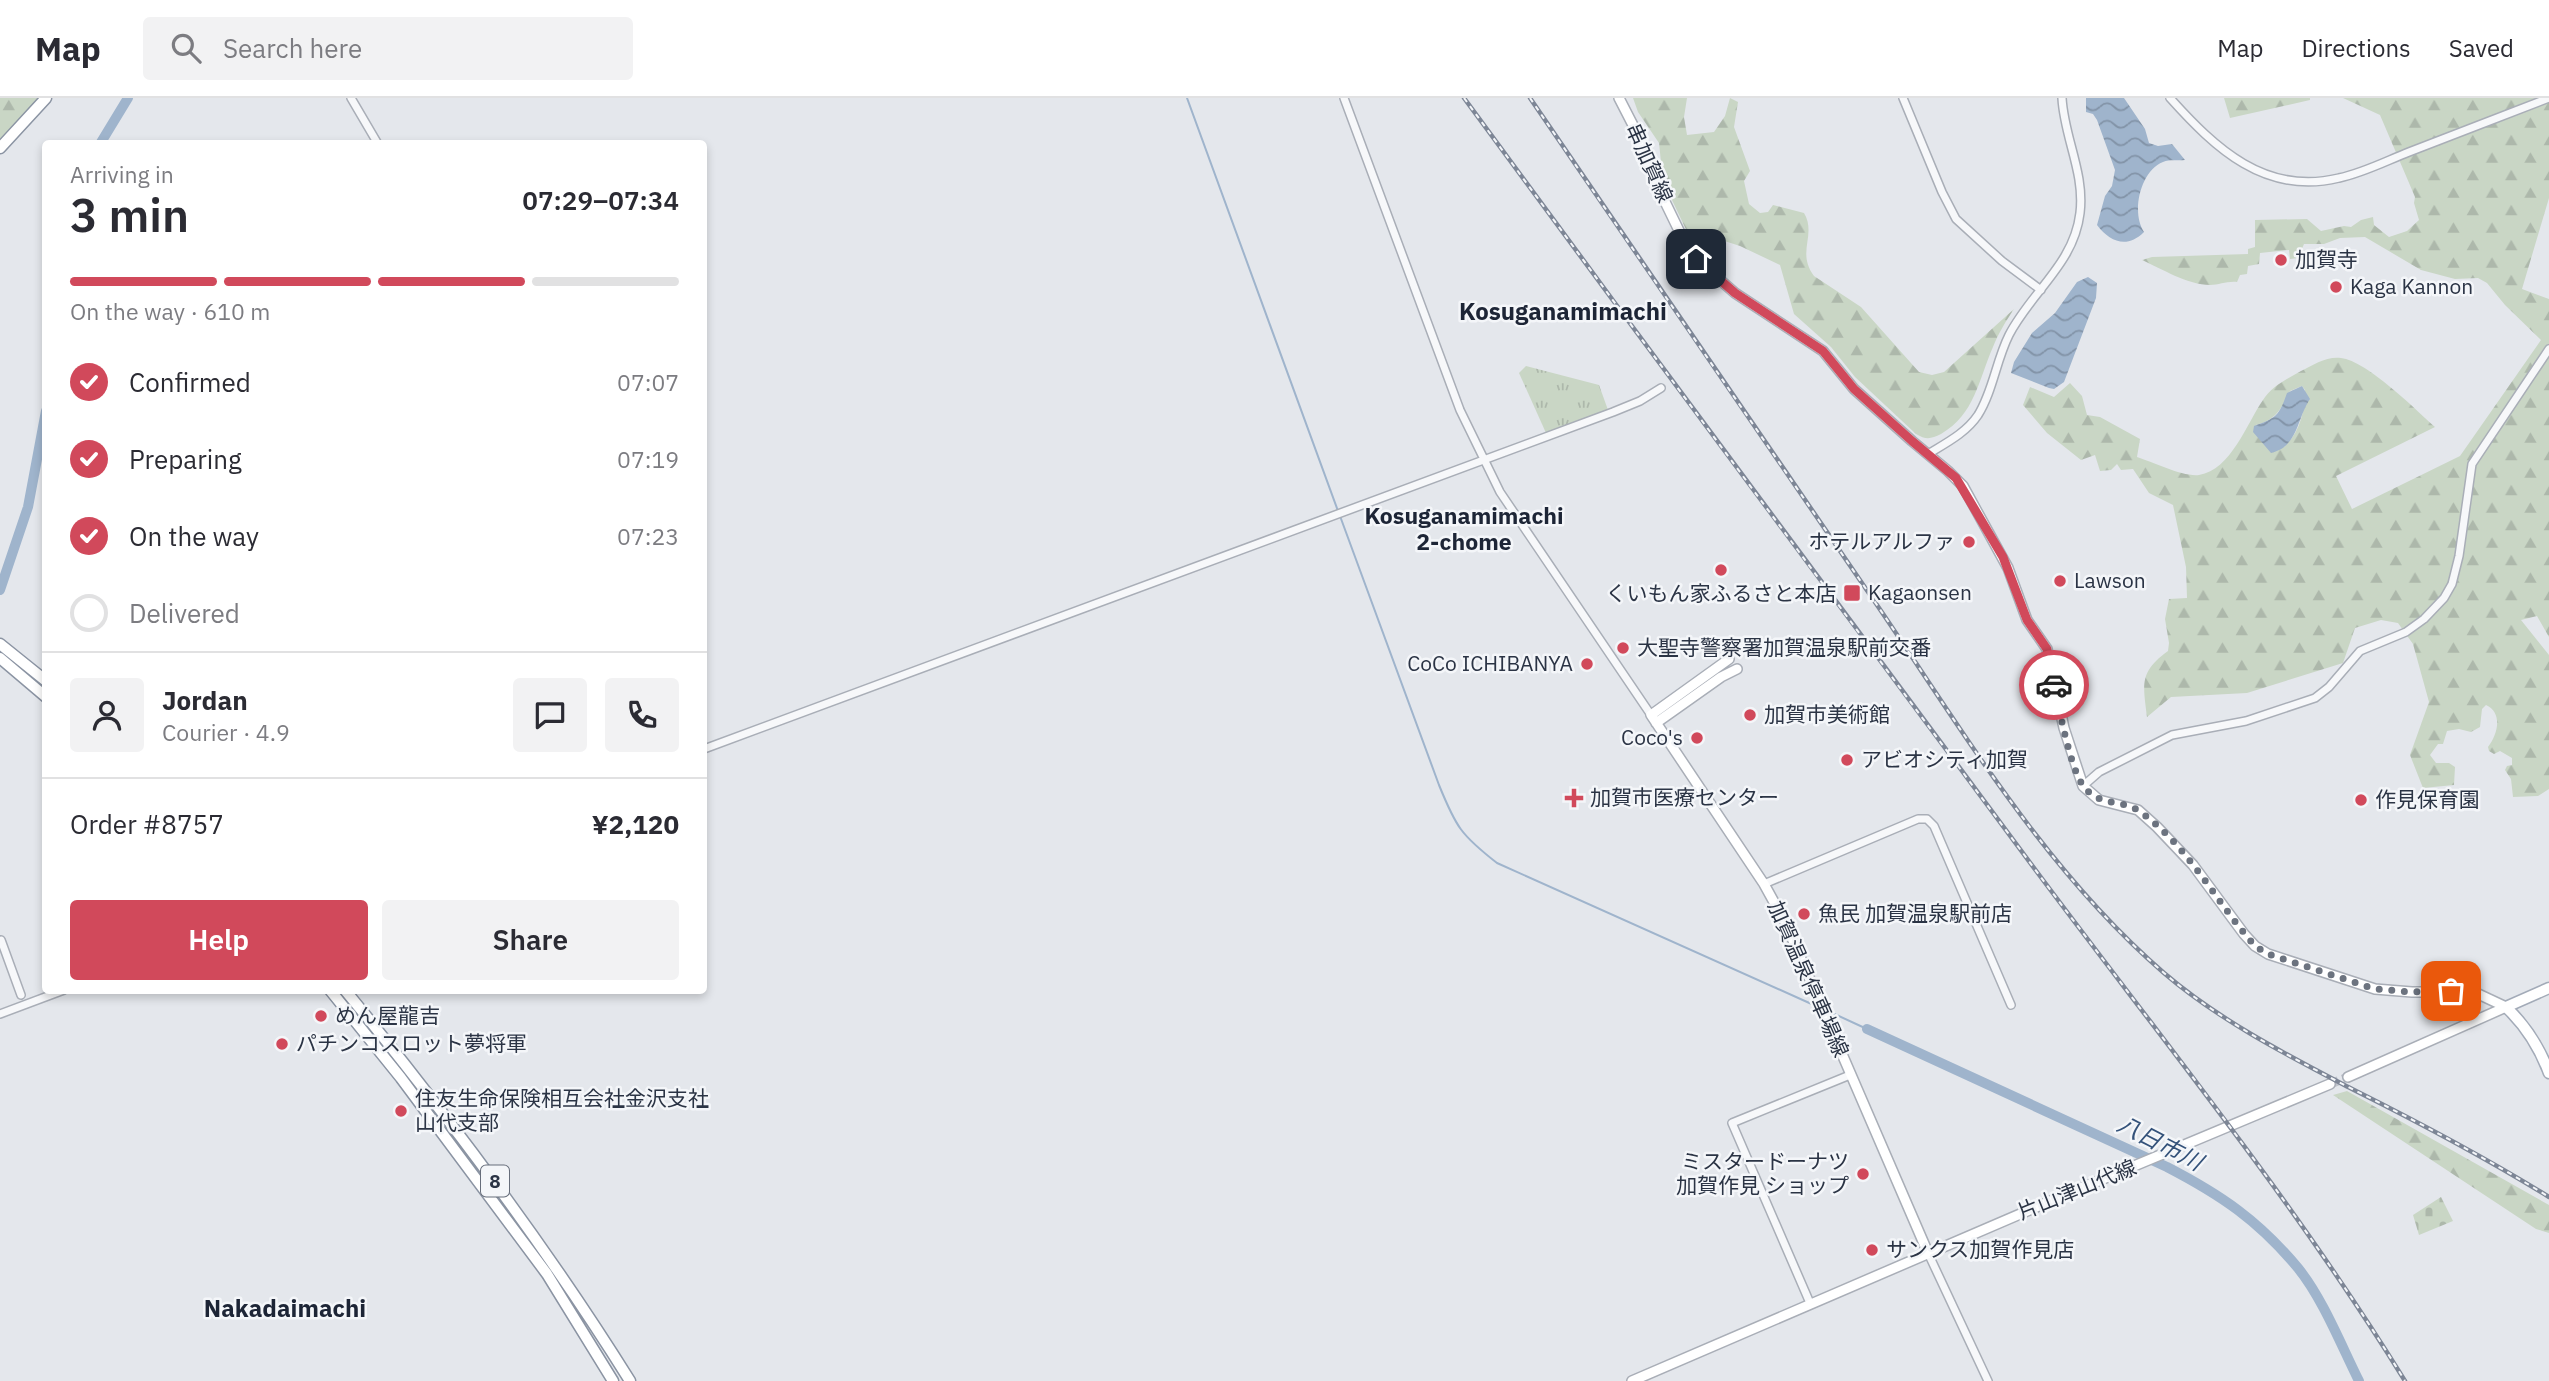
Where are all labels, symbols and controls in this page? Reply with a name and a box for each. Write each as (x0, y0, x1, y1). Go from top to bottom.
search box (143, 17, 633, 80)
text: Map (35, 27, 101, 70)
icon: search (167, 29, 205, 67)
text: Search here (223, 31, 362, 65)
text: Map (2217, 32, 2263, 64)
text: Directions (2301, 32, 2411, 64)
text: Saved (2449, 32, 2514, 64)
street label: 串加賀線 (1620, 119, 1680, 207)
text: Arriving in (70, 159, 174, 189)
text: 07:29–07:34 (522, 183, 679, 217)
text: 3 min (70, 185, 189, 245)
pin (1666, 229, 1726, 289)
icon: home (1677, 240, 1715, 278)
place label: 加賀寺 (2295, 245, 2358, 273)
marker: 加賀寺 (2273, 252, 2289, 268)
place label: Kaga Kannon (2350, 272, 2473, 300)
marker: Kaga Kannon (2328, 279, 2344, 295)
district label: Kosuganamimachi (1459, 295, 1667, 327)
text: On the way · 610 m (70, 296, 270, 326)
icon: check (70, 363, 108, 401)
text: Confirmed (129, 365, 251, 399)
text: 07:07 (617, 367, 679, 397)
icon: check (70, 440, 108, 478)
text: Preparing (129, 442, 242, 476)
text: 07:19 (617, 444, 679, 474)
district label: Kosuganamimachi 2-chome (1364, 500, 1564, 556)
icon: check (70, 517, 108, 555)
text: On the way (129, 519, 259, 553)
text: 07:23 (617, 521, 679, 551)
place label: ホテルアルファ (1808, 527, 1955, 555)
marker: ホテルアルファ (1961, 534, 1977, 550)
marker: くいもん家ふるさと本店 (1713, 562, 1729, 578)
place label: Lawson (2074, 566, 2146, 594)
marker: Lawson (2052, 573, 2068, 589)
place label: Kagaonsen (1868, 578, 1972, 606)
place label: くいもん家ふるさと本店 (1606, 579, 1837, 607)
marker: Kagaonsen (1842, 583, 1862, 603)
text: Delivered (129, 596, 240, 630)
place label: 大聖寺警察署加賀温泉駅前交番 (1637, 633, 1931, 661)
marker: 大聖寺警察署加賀温泉駅前交番 (1615, 640, 1631, 656)
place label: CoCo ICHIBANYA (1407, 649, 1573, 677)
courier (2019, 650, 2089, 720)
marker: CoCo ICHIBANYA (1579, 656, 1595, 672)
icon: car (2035, 666, 2073, 704)
button: person (70, 678, 144, 752)
button: chat (513, 678, 587, 752)
button: phone (605, 678, 679, 752)
text: Jordan (162, 683, 248, 717)
place label: 加賀市美術館 (1764, 700, 1890, 728)
marker: 加賀市美術館 (1742, 707, 1758, 723)
text: Courier · 4.9 (162, 717, 290, 747)
place label: Coco's (1621, 723, 1683, 751)
marker: Coco's (1689, 730, 1705, 746)
place label: アビオシティ加賀 (1861, 745, 2028, 773)
marker: アビオシティ加賀 (1839, 752, 1855, 768)
place label: 加賀市医療センター (1590, 783, 1779, 811)
place label: 作見保育園 (2375, 785, 2480, 813)
marker: 加賀市医療センター (1564, 788, 1584, 808)
marker: 作見保育園 (2353, 792, 2369, 808)
text: Order #8757 (70, 807, 224, 841)
text: ¥2,120 (592, 807, 679, 841)
street label: 加賀温泉停車場線 (1762, 896, 1856, 1061)
place label: 魚民 加賀温泉駅前店 (1818, 899, 2012, 927)
button: Help (70, 900, 368, 980)
button: Share (382, 900, 679, 980)
marker: 魚民 加賀温泉駅前店 (1796, 906, 1812, 922)
pin (2421, 961, 2481, 1021)
icon: bag (2432, 972, 2470, 1010)
place label: めん屋龍吉 (335, 1001, 440, 1029)
marker: めん屋龍吉 (313, 1008, 329, 1024)
place label: パチンコスロット夢将軍 (296, 1029, 527, 1057)
marker: パチンコスロット夢将軍 (274, 1036, 290, 1052)
place label: 住友生命保険相互会社金沢支社 山代支部 (415, 1084, 709, 1136)
marker: 住友生命保険相互会社金沢支社 山代支部 (393, 1103, 409, 1119)
water label: 八日市川 (2113, 1108, 2211, 1178)
place label: ミスタードーナツ 加賀作見 ショップ (1676, 1147, 1849, 1199)
street label: 片山津山代線 (2013, 1152, 2140, 1226)
road number: 8 (481, 1166, 509, 1196)
marker: ミスタードーナツ 加賀作見 ショップ (1855, 1166, 1871, 1182)
place label: サンクス加賀作見店 (1886, 1235, 2074, 1263)
marker: サンクス加賀作見店 (1864, 1242, 1880, 1258)
district label: Nakadaimachi (204, 1292, 366, 1324)

